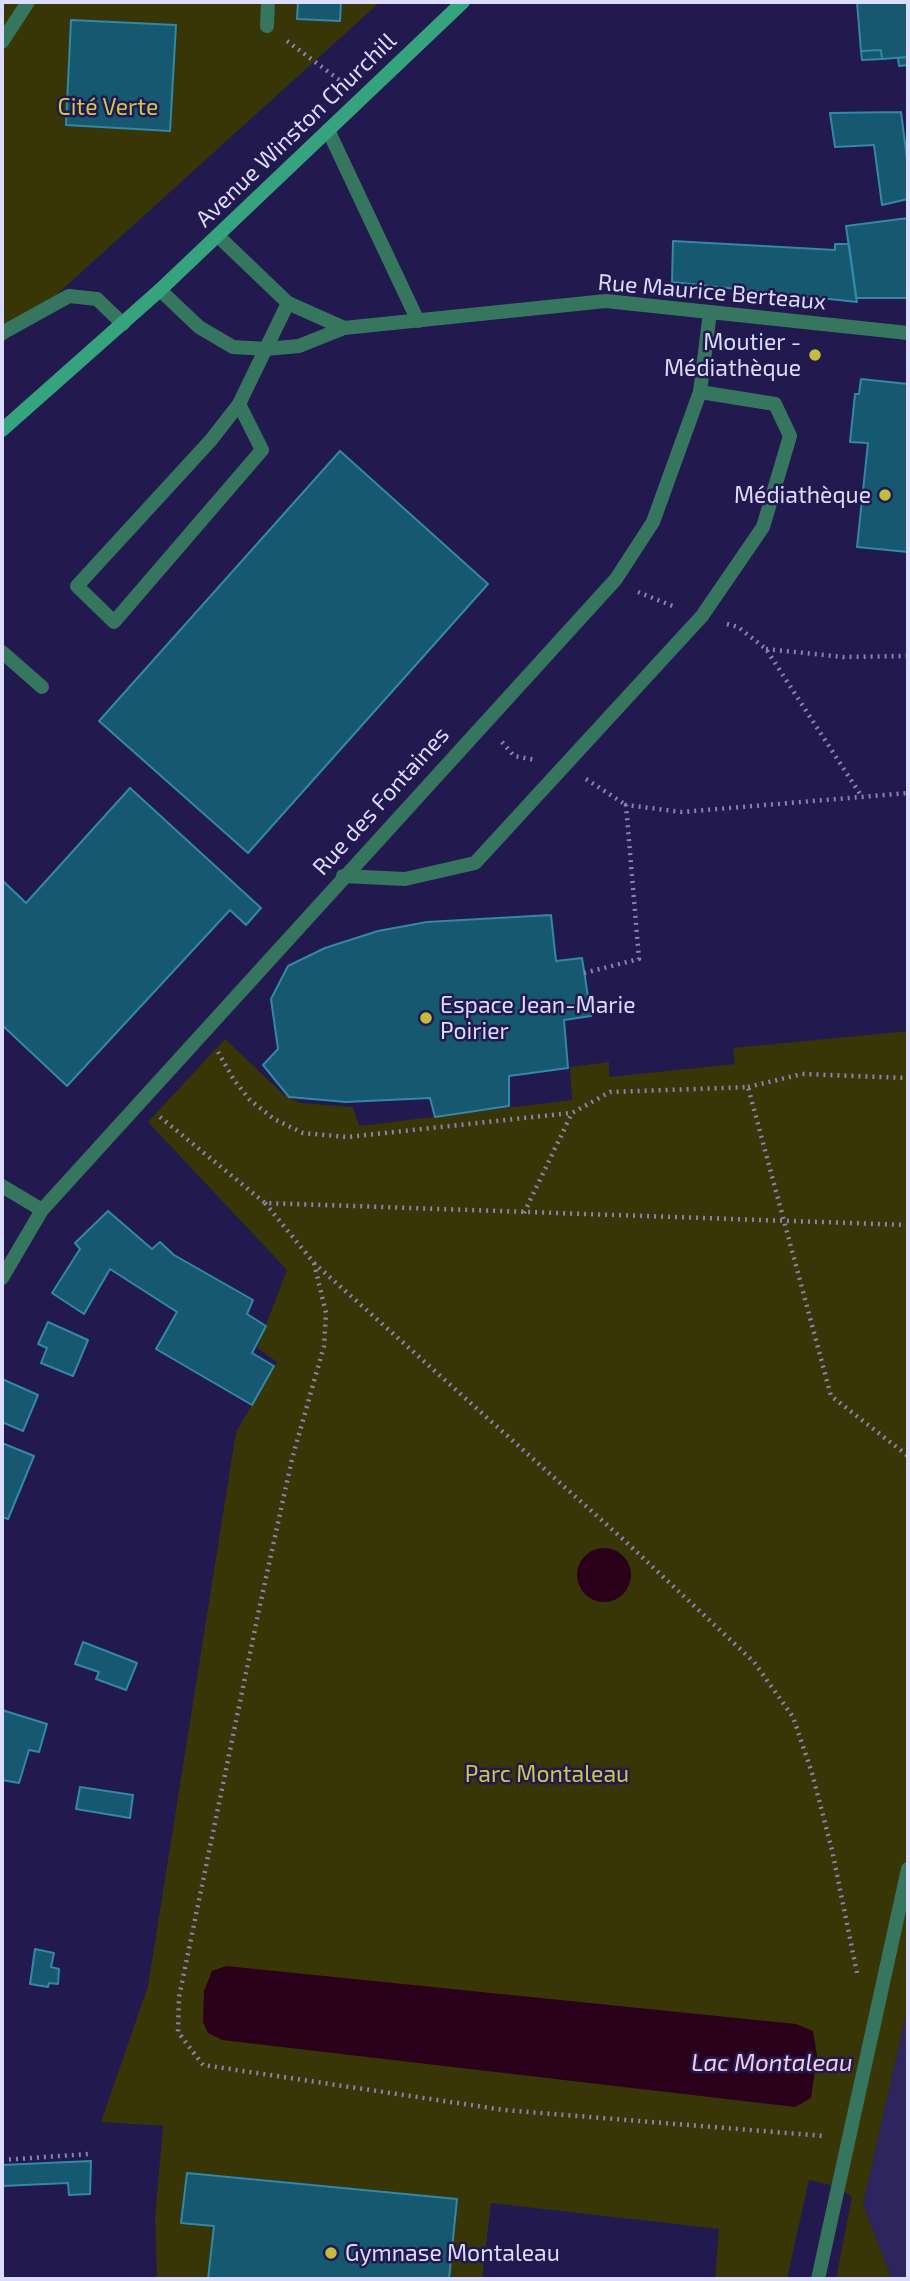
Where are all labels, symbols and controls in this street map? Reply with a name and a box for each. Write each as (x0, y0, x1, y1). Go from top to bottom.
street label: Avenue Winston Churchill (190, 27, 402, 233)
park label: Cité Verte (58, 93, 158, 121)
street label: Rue Maurice Berteaux (597, 268, 827, 316)
place label: Moutier - Médiathèque (664, 328, 801, 382)
marker: Moutier - Médiathèque (807, 347, 823, 363)
place label: Médiathèque (734, 481, 871, 509)
marker: Médiathèque (877, 487, 893, 503)
street label: Rue des Fontaines (307, 721, 455, 881)
place label: Espace Jean-Marie Poirier (440, 991, 636, 1045)
marker: Espace Jean-Marie Poirier (418, 1010, 434, 1026)
park label: Parc Montaleau (465, 1760, 629, 1788)
water label: Lac Montaleau (691, 2049, 853, 2077)
place label: Gymnase Montaleau (345, 2239, 560, 2267)
marker: Gymnase Montaleau (323, 2245, 339, 2261)

